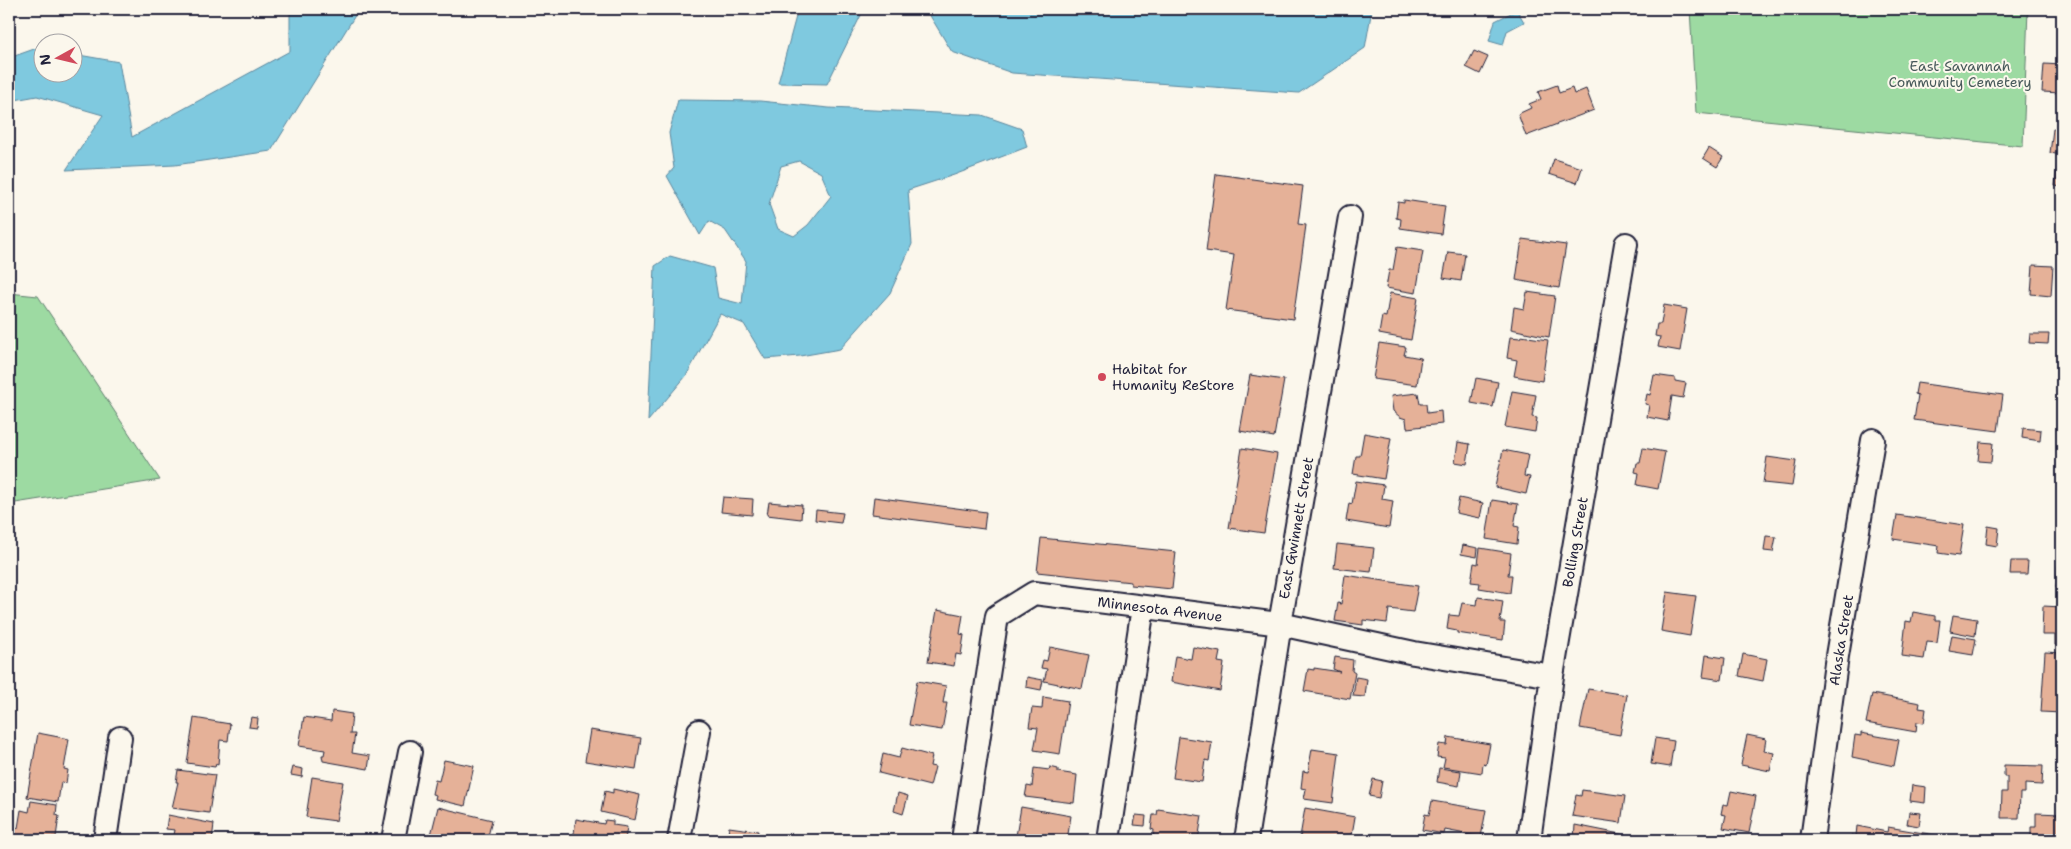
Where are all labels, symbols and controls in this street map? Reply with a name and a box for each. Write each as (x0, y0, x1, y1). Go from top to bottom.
north arrow (32, 32, 82, 82)
text: N (35, 53, 55, 67)
park label: East Savannah Community Cemetery (1888, 57, 2032, 91)
place label: Habitat for Humanity ReStore (1112, 360, 1234, 394)
marker: Habitat for Humanity ReStore (1096, 371, 1108, 383)
street label: East Gwinnett Street (1275, 456, 1317, 600)
street label: Bolling Street (1558, 495, 1592, 589)
street label: Minnesota Avenue (1097, 592, 1224, 626)
street label: Alaska Street (1825, 593, 1857, 687)

